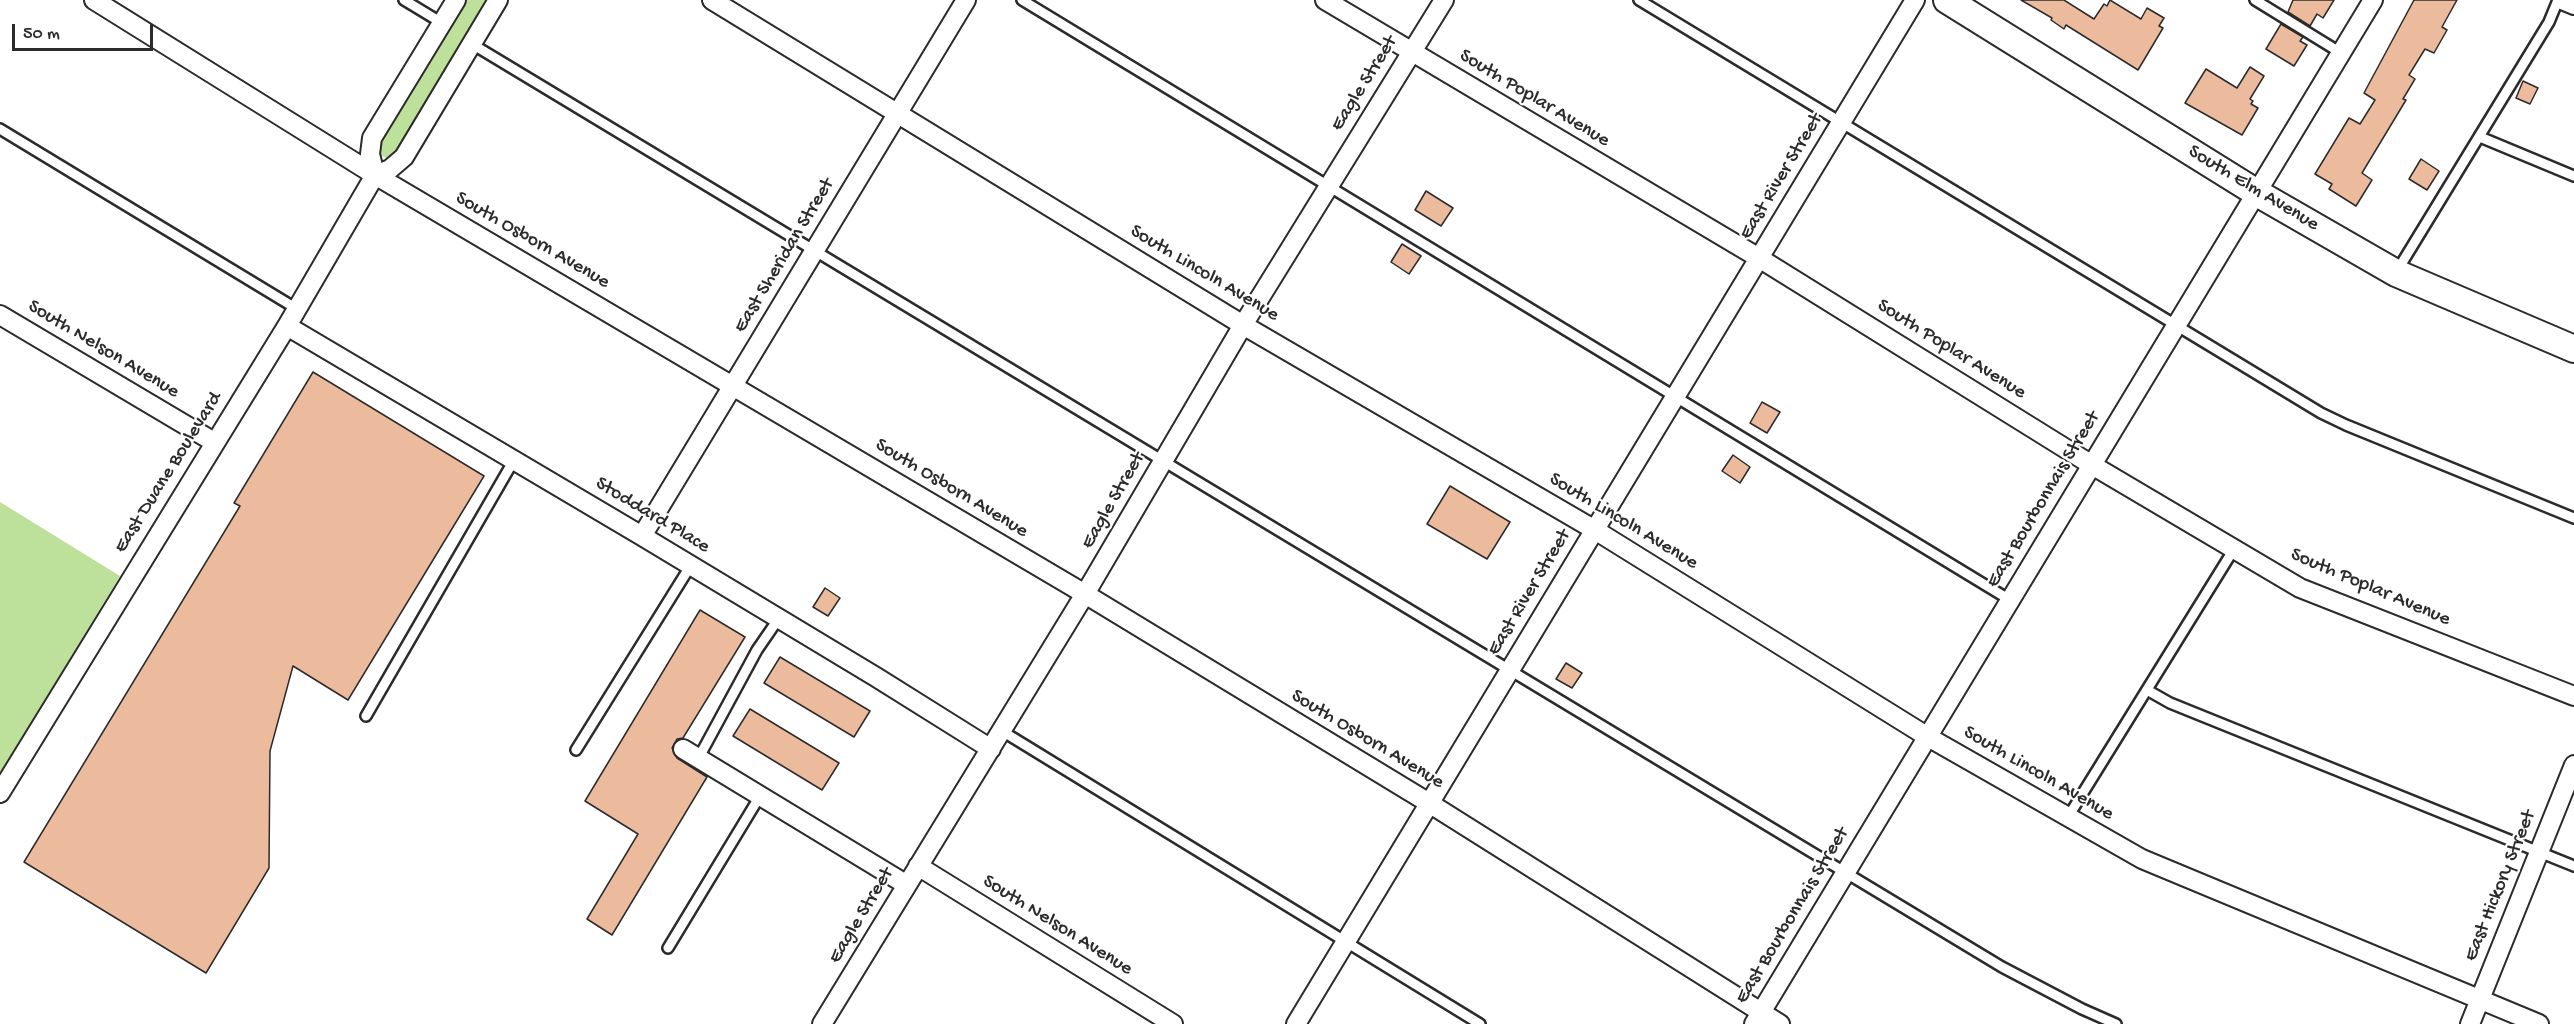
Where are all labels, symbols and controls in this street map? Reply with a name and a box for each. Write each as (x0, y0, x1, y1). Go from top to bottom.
scale bar (15, 12, 156, 50)
text: 50 m (23, 24, 60, 45)
street label: Eagle Street (1326, 32, 1404, 136)
street label: South Poplar Avenue (1454, 45, 1614, 153)
street label: East River Street (1735, 110, 1829, 244)
street label: South Elm Avenue (2183, 140, 2323, 238)
street label: East Sheridan Street (729, 174, 841, 338)
street label: South Osborn Avenue (450, 187, 614, 295)
street label: South Lincoln Avenue (1125, 220, 1283, 328)
street label: South Poplar Avenue (1872, 294, 2030, 406)
street label: South Nelson Avenue (23, 295, 183, 405)
street label: East Duane Boulevard (110, 388, 228, 558)
street label: East Bourbonnais Street (1982, 407, 2106, 593)
street label: South Osborn Avenue (870, 434, 1032, 544)
street label: Eagle Street (1077, 448, 1151, 554)
street label: South Lincoln Avenue (1544, 468, 1702, 576)
street label: Stoddard Place (590, 472, 714, 560)
street label: East River Street (1483, 526, 1577, 660)
street label: South Poplar Avenue (2286, 543, 2454, 633)
street label: South Osborn Avenue (1286, 685, 1448, 795)
street label: South Lincoln Avenue (1958, 721, 2118, 827)
street label: East Hickory Street (2460, 807, 2542, 965)
street label: East Bourbonnais Street (1731, 823, 1855, 1009)
street label: Eagle Street (824, 864, 900, 968)
street label: South Nelson Avenue (977, 870, 1137, 982)

